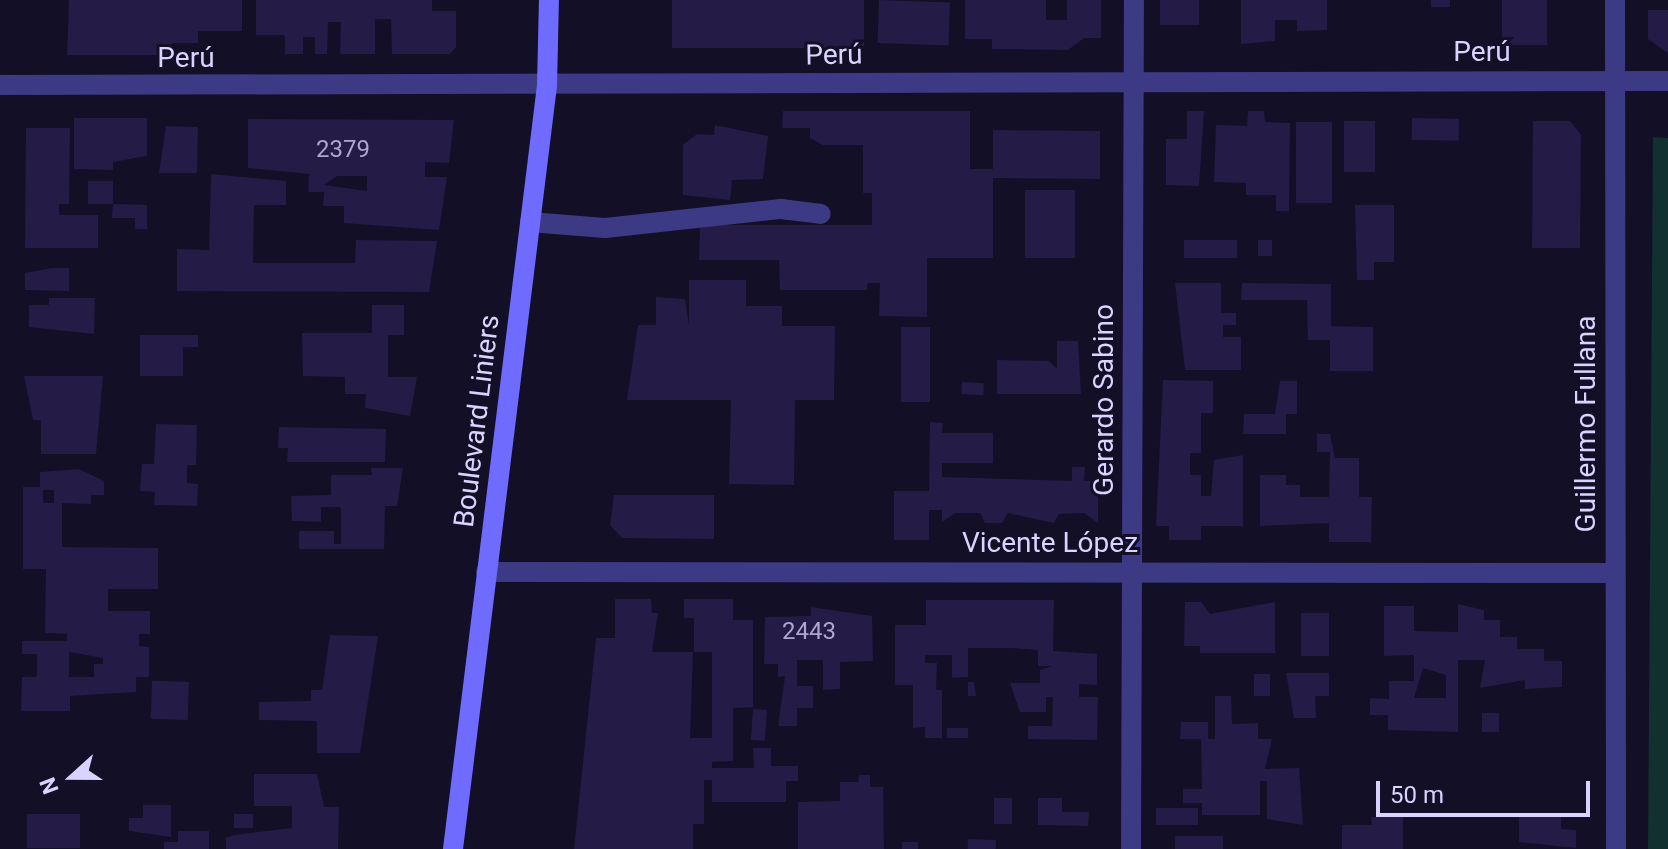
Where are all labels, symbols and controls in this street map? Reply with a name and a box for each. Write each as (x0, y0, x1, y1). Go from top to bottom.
street label: Perú (1453, 35, 1511, 69)
street label: Perú (805, 38, 863, 72)
street label: Perú (157, 41, 215, 75)
house number: 2379 (316, 136, 370, 164)
street label: Gerardo Sabino (1087, 304, 1121, 496)
street label: Boulevard Liniers (447, 313, 507, 529)
street label: Guillermo Fullana (1569, 316, 1603, 532)
street label: Vicente López (962, 526, 1138, 560)
house number: 2443 (782, 618, 836, 646)
north arrow (32, 737, 112, 817)
scale bar (1380, 765, 1594, 815)
text: N (35, 774, 64, 798)
text: 50 m (1390, 781, 1444, 809)

